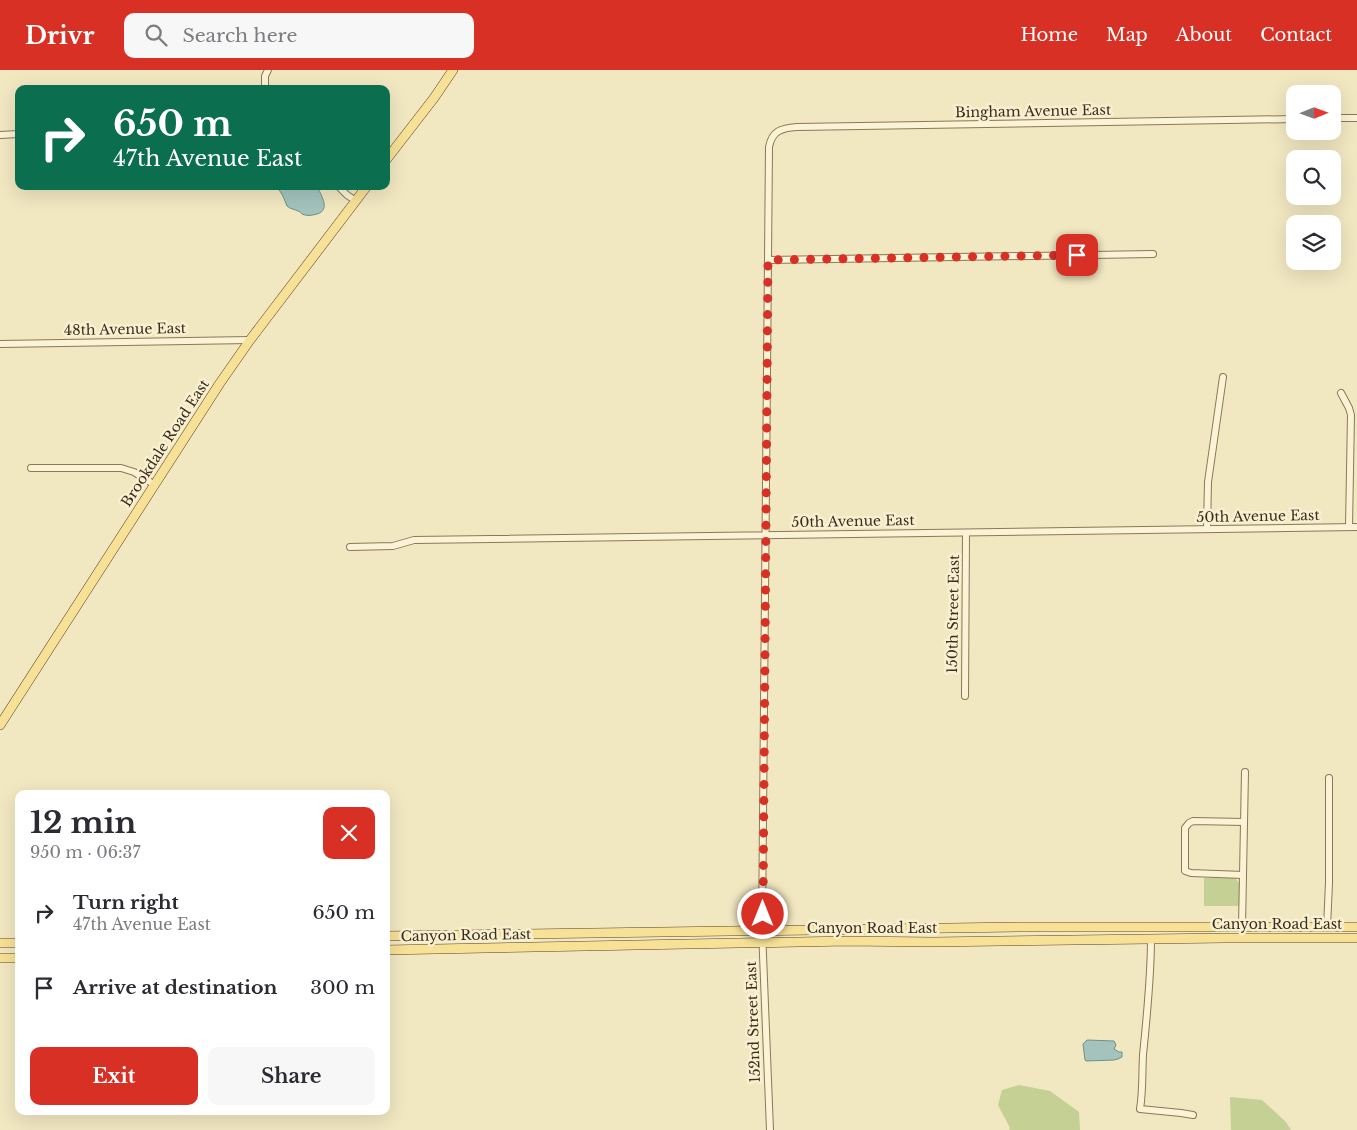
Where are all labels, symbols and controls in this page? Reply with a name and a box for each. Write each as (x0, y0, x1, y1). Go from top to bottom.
search box (124, 13, 474, 58)
text: Drivr (25, 21, 94, 50)
icon: search (142, 21, 170, 49)
text: Search here (182, 24, 297, 47)
text: Home (1020, 24, 1078, 46)
text: Map (1106, 24, 1148, 46)
text: About (1176, 24, 1232, 46)
text: Contact (1260, 24, 1332, 46)
north arrow (1286, 85, 1341, 140)
map controls (1286, 85, 1341, 270)
street label: Bingham Avenue East (955, 101, 1112, 121)
text: 650 m (113, 102, 232, 145)
icon: right (30, 105, 95, 170)
text: 47th Avenue East (113, 145, 302, 172)
button: search (1286, 150, 1341, 205)
button: layers (1286, 215, 1341, 270)
pin (1056, 234, 1098, 276)
icon: arrive (1063, 241, 1091, 269)
street label: 48th Avenue East (64, 319, 187, 339)
street label: Brookdale Road East (117, 375, 213, 510)
street label: 50th Avenue East (1196, 506, 1320, 526)
street label: 50th Avenue East (791, 511, 915, 531)
street label: 150th Street East (943, 554, 963, 674)
text: 12 min (30, 804, 136, 841)
button: close (323, 807, 375, 859)
text: 950 m · 06:37 (30, 842, 140, 862)
position arrow (736, 887, 788, 939)
text: Turn right (73, 891, 179, 914)
icon: right (30, 899, 58, 927)
text: 650 m (313, 901, 375, 924)
text: 47th Avenue East (73, 914, 211, 934)
street label: Canyon Road East (1212, 915, 1343, 933)
street label: Canyon Road East (807, 919, 938, 937)
street label: Canyon Road East (401, 925, 532, 945)
street label: 152nd Street East (742, 960, 764, 1083)
icon: arrive (30, 974, 58, 1002)
text: Arrive at destination (73, 976, 277, 999)
text: 300 m (310, 976, 375, 999)
button: Exit (30, 1047, 198, 1105)
button: Share (208, 1047, 375, 1105)

